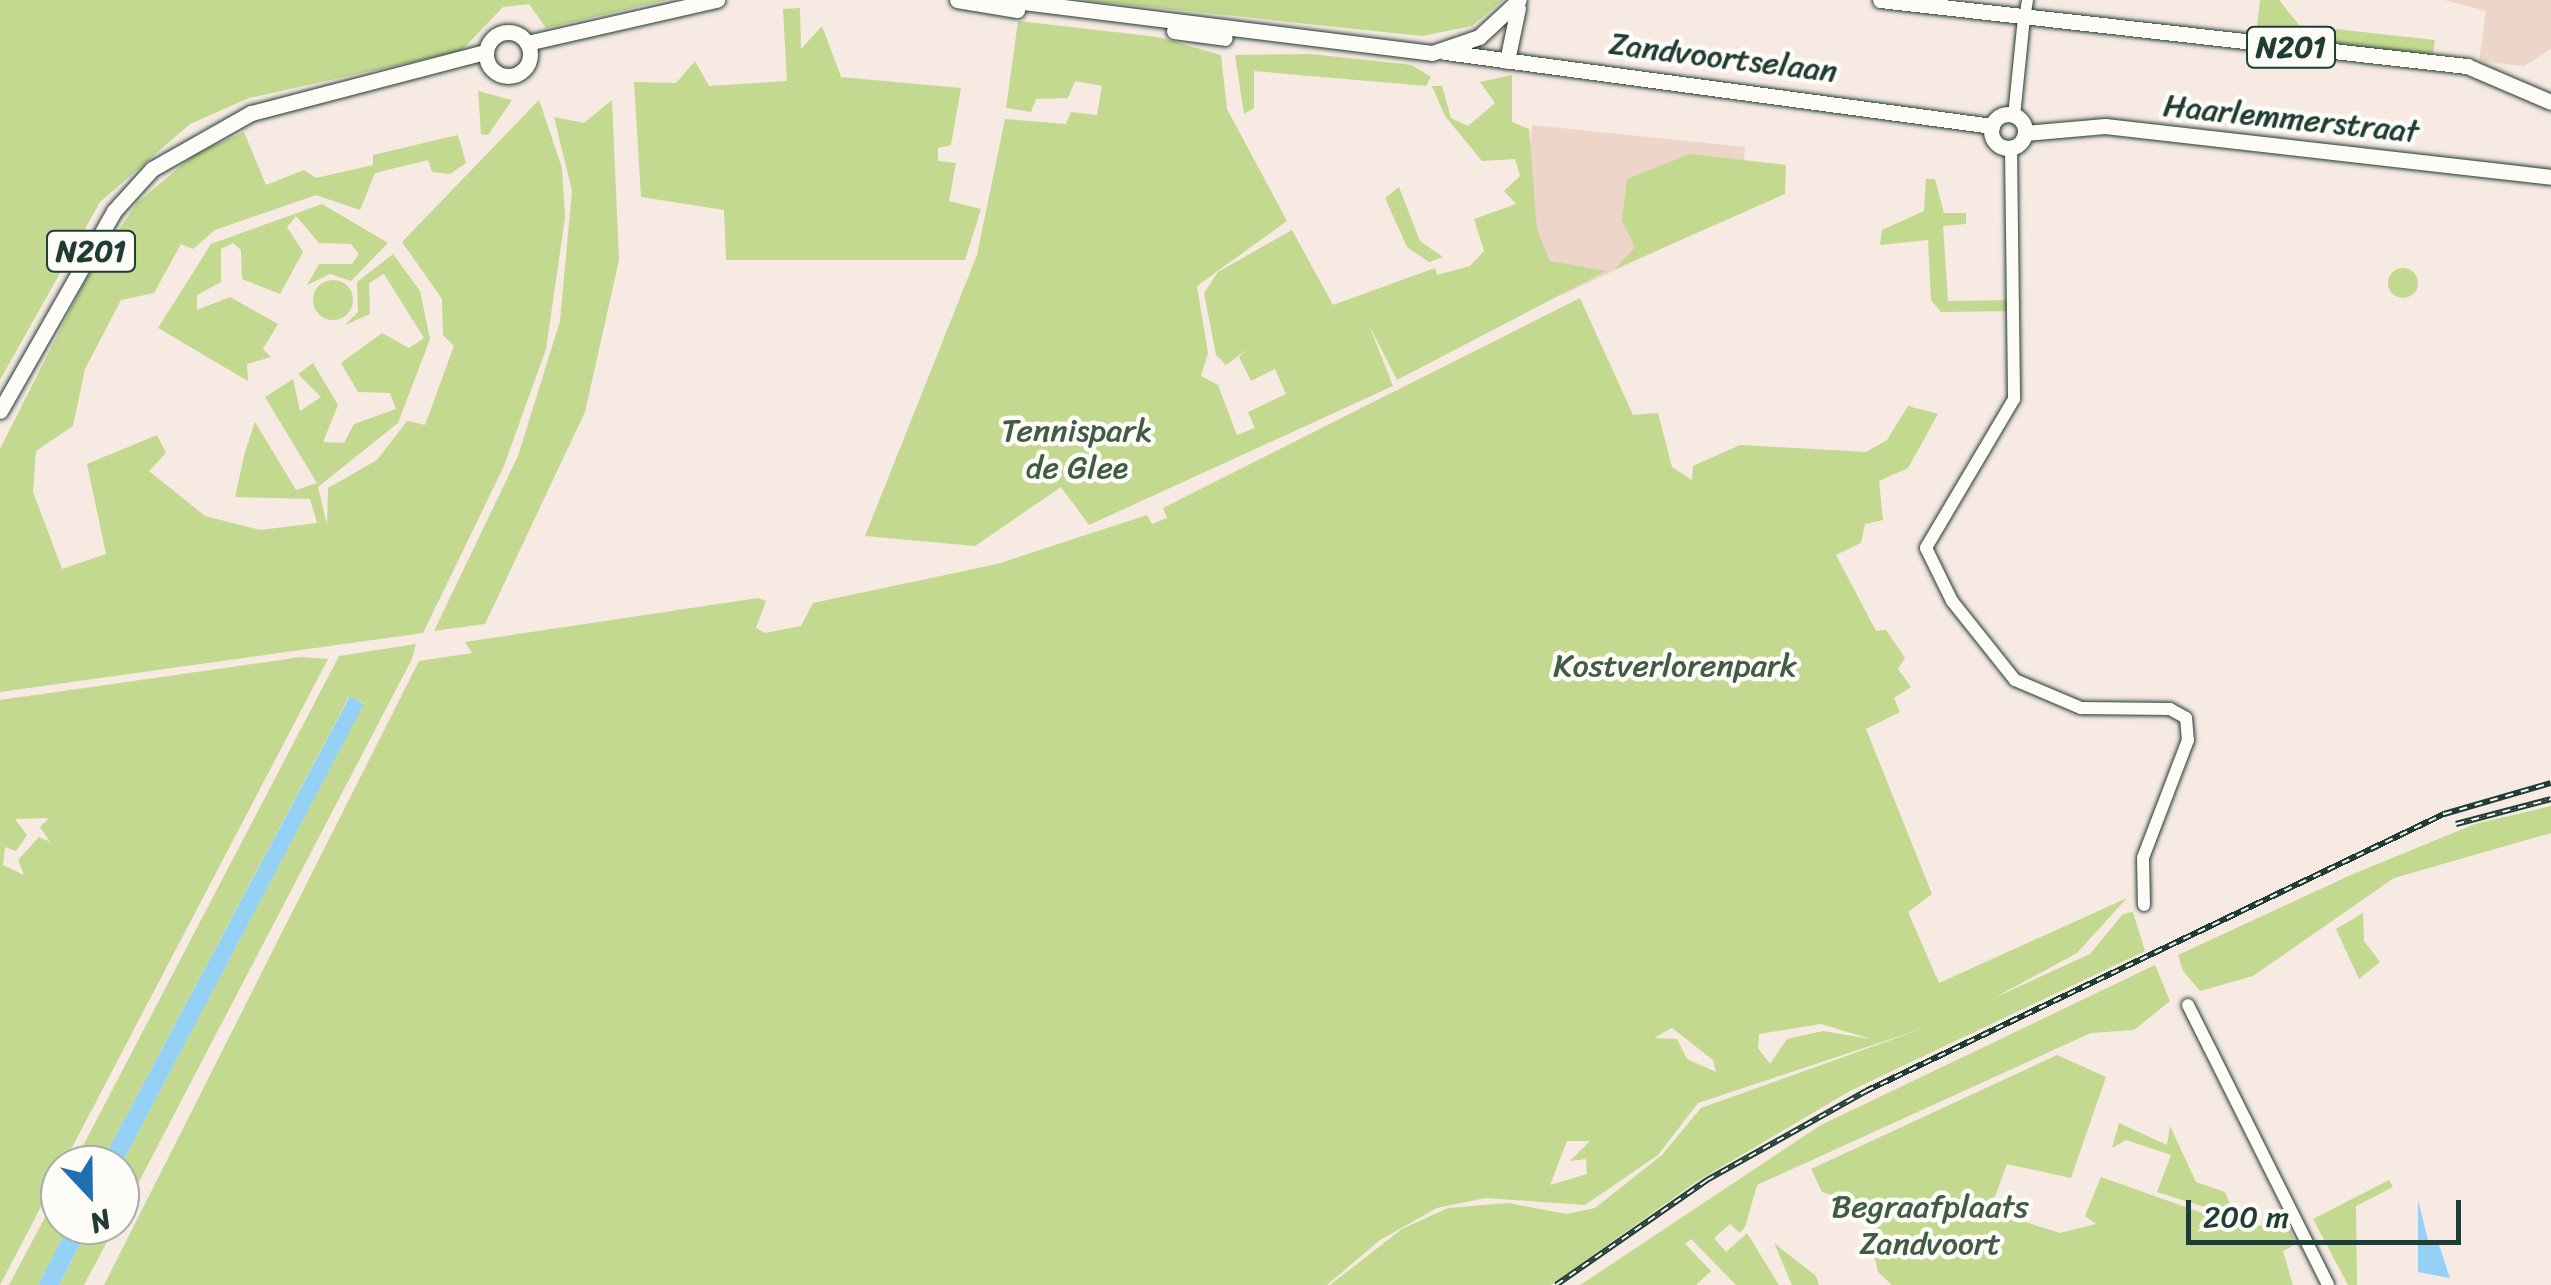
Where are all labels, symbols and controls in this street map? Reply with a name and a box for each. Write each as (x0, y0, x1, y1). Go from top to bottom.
road number: N201 (2246, 22, 2336, 72)
street label: Zandvoortselaan (1607, 25, 1839, 91)
street label: Haarlemmerstraat (2161, 87, 2421, 151)
road number: N201 (46, 226, 136, 276)
park label: Tennispark de Glee (1002, 413, 1152, 488)
park label: Kostverlorenpark (1553, 647, 1797, 685)
north arrow (40, 1145, 140, 1245)
scale bar (2191, 1180, 2466, 1242)
park label: Begraafplaats Zandvoort (1831, 1189, 2029, 1264)
text: 200 m (2203, 1190, 2289, 1244)
text: N (83, 1195, 119, 1248)

